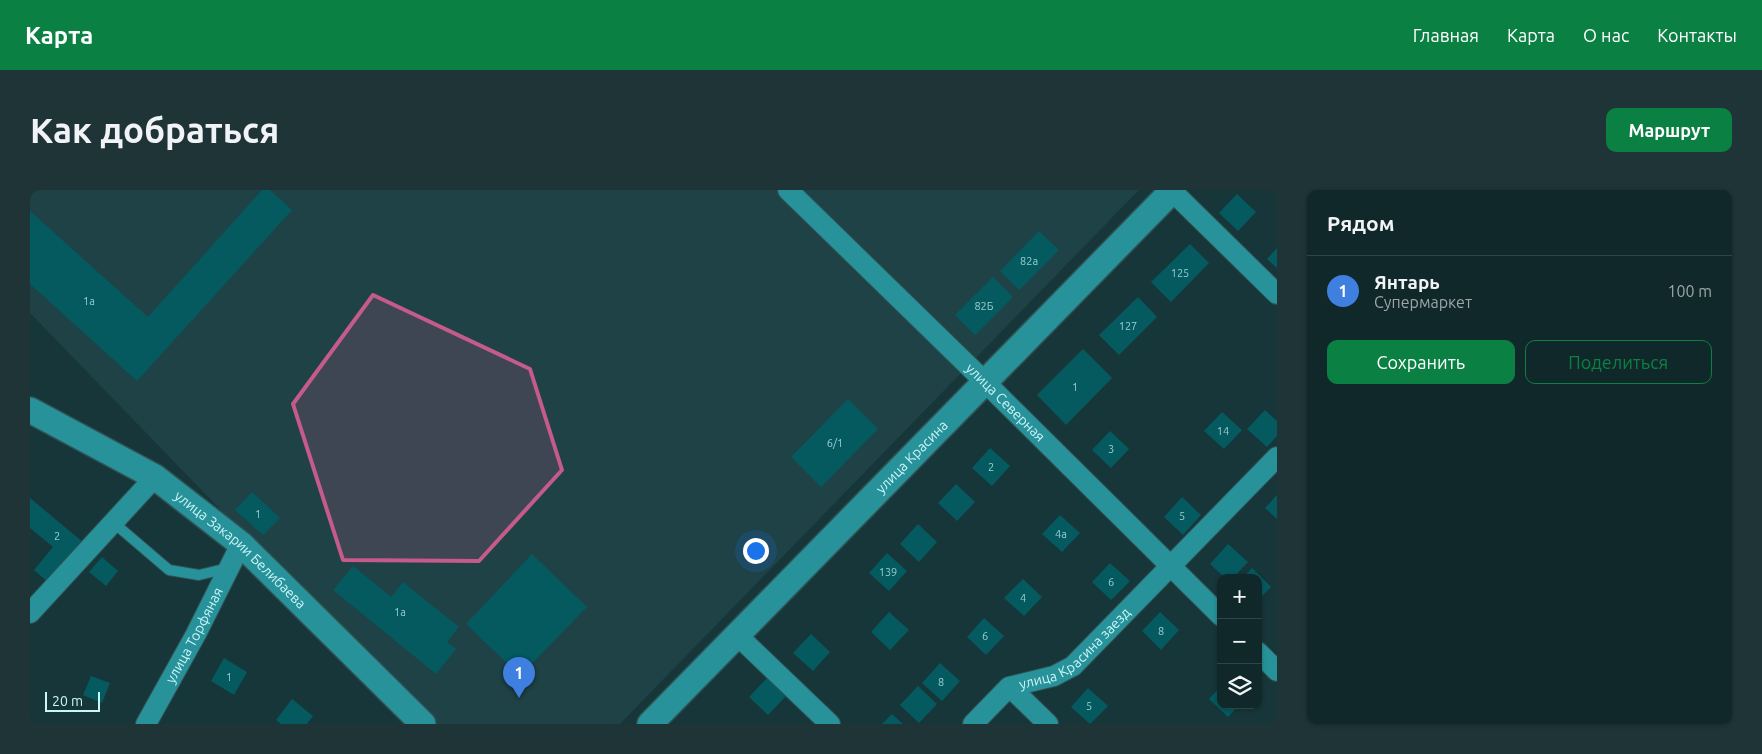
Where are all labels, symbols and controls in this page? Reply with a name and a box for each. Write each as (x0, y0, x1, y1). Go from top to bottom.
text: Карта (25, 22, 93, 49)
text: Главная (1413, 25, 1479, 45)
text: Карта (1507, 25, 1555, 45)
text: О нас (1583, 25, 1629, 45)
text: Контакты (1657, 25, 1737, 45)
button: Маршрут (1606, 108, 1732, 152)
text: Как добраться (30, 110, 279, 150)
text: Рядом (1327, 211, 1395, 235)
house number: 82а (1020, 255, 1038, 267)
house number: 125 (1171, 267, 1189, 279)
text: Янтарь (1374, 271, 1440, 293)
text: 1 (1338, 282, 1348, 300)
text: 100 m (1667, 282, 1712, 300)
text: Супермаркет (1374, 293, 1472, 311)
house number: 1а (83, 295, 95, 307)
house number: 82Б (974, 300, 994, 312)
house number: 127 (1119, 320, 1137, 332)
button: Сохранить (1327, 340, 1515, 384)
button: Поделиться (1525, 340, 1712, 384)
street label: улица Северная (963, 360, 1048, 445)
house number: 1 (1072, 381, 1078, 393)
street label: улица Красина (872, 417, 951, 497)
house number: 14 (1217, 425, 1229, 437)
house number: 6/1 (827, 437, 843, 449)
house number: 3 (1108, 443, 1114, 455)
house number: 2 (988, 461, 994, 473)
street label: улица Закарии Белибаева (172, 487, 309, 612)
house number: 1 (255, 508, 261, 520)
house number: 5 (1179, 510, 1185, 522)
house number: 4а (1055, 528, 1067, 540)
house number: 2 (54, 530, 60, 542)
your location (743, 538, 769, 564)
house number: 139 (879, 566, 897, 578)
map controls (1217, 574, 1262, 709)
button: + (1217, 574, 1262, 619)
house number: 6 (1108, 576, 1114, 588)
street label: улица Торфяная (162, 585, 226, 686)
house number: 4 (1020, 592, 1026, 604)
street label: улица Красина заезд (1017, 604, 1133, 692)
house number: 1а (394, 606, 406, 618)
button: − (1217, 619, 1262, 664)
house number: 8 (1158, 625, 1164, 637)
house number: 6 (982, 630, 988, 642)
pin: 1 (503, 657, 535, 698)
button: layers (1217, 664, 1262, 709)
house number: 1 (226, 671, 232, 683)
house number: 8 (938, 676, 944, 688)
scale bar (45, 689, 100, 712)
text: 20 m (52, 693, 83, 709)
house number: 5 (1086, 700, 1092, 712)

